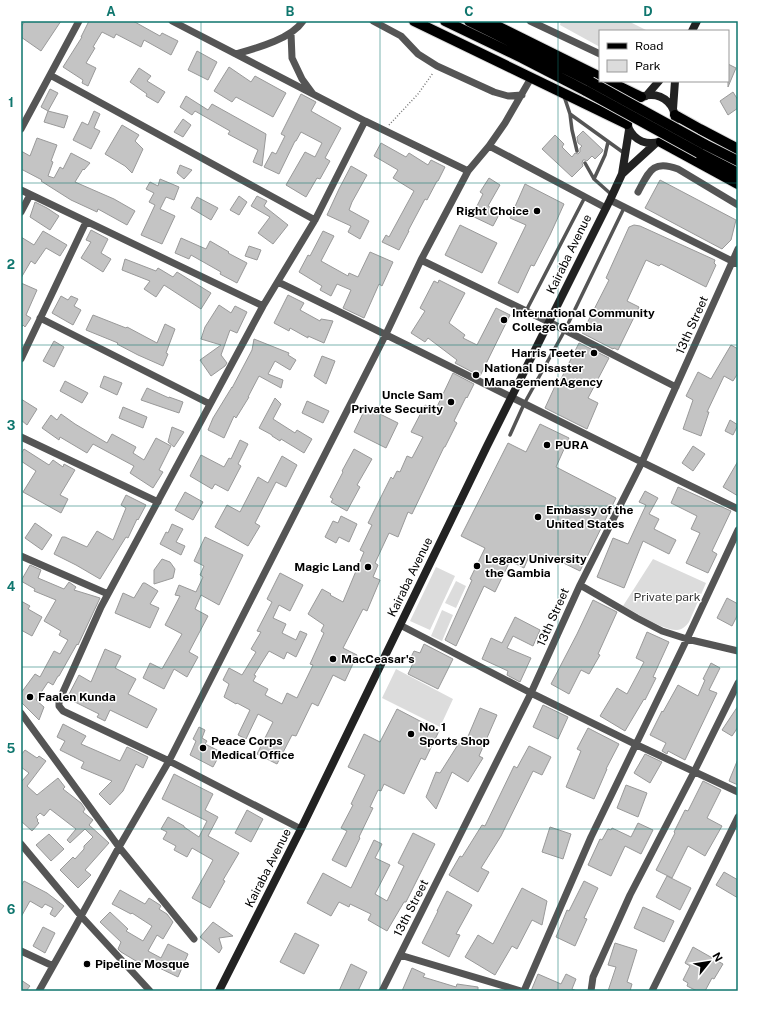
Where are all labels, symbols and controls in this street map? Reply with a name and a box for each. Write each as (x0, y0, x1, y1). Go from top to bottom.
text: A (106, 4, 116, 19)
text: B (286, 4, 295, 19)
text: C (464, 4, 474, 19)
text: D (643, 4, 653, 19)
legend (599, 30, 729, 82)
text: Road (635, 39, 663, 53)
text: Park (635, 59, 661, 73)
text: 1 (8, 95, 14, 110)
place label: Right Choice (456, 204, 529, 218)
marker: Right Choice (532, 206, 542, 216)
street label: Kairaba Avenue (544, 212, 594, 296)
text: 2 (7, 257, 15, 272)
street label: 13th Street (673, 294, 711, 356)
place label: International Community College Gambia (512, 306, 655, 334)
marker: International Community College Gambia (499, 315, 509, 325)
place label: Harris Teeter (511, 346, 586, 360)
marker: Harris Teeter (589, 348, 599, 358)
place label: National Disaster ManagementAgency (484, 361, 603, 389)
marker: National Disaster ManagementAgency (471, 370, 481, 380)
place label: Uncle Sam Private Security (351, 388, 443, 416)
marker: Uncle Sam Private Security (446, 397, 456, 407)
text: 3 (7, 418, 16, 433)
place label: PURA (555, 438, 589, 452)
marker: PURA (542, 440, 552, 450)
place label: Embassy of the United States (546, 503, 633, 531)
marker: Embassy of the United States (533, 512, 543, 522)
street label: Kairaba Avenue (385, 535, 435, 619)
place label: Legacy University the Gambia (485, 552, 587, 580)
place label: Magic Land (294, 560, 360, 574)
marker: Legacy University the Gambia (472, 561, 482, 571)
marker: Magic Land (363, 562, 373, 572)
text: 4 (7, 579, 16, 594)
street label: 13th Street (534, 586, 572, 648)
park label: Private park (634, 590, 701, 604)
place label: MacCeasar's (341, 652, 415, 666)
marker: MacCeasar's (328, 654, 338, 664)
place label: Faalen Kunda (38, 690, 116, 704)
marker: Faalen Kunda (25, 692, 35, 702)
place label: No. 1 Sports Shop (419, 720, 490, 748)
marker: No. 1 Sports Shop (406, 729, 416, 739)
place label: Peace Corps Medical Office (211, 734, 295, 762)
text: 5 (7, 741, 16, 756)
marker: Peace Corps Medical Office (198, 743, 208, 753)
street label: Kairaba Avenue (242, 826, 294, 910)
street label: 13th Street (391, 877, 431, 939)
text: 6 (7, 902, 16, 917)
north arrow (689, 942, 729, 982)
text: N (710, 950, 725, 964)
place label: Pipeline Mosque (95, 957, 190, 971)
marker: Pipeline Mosque (82, 959, 92, 969)

